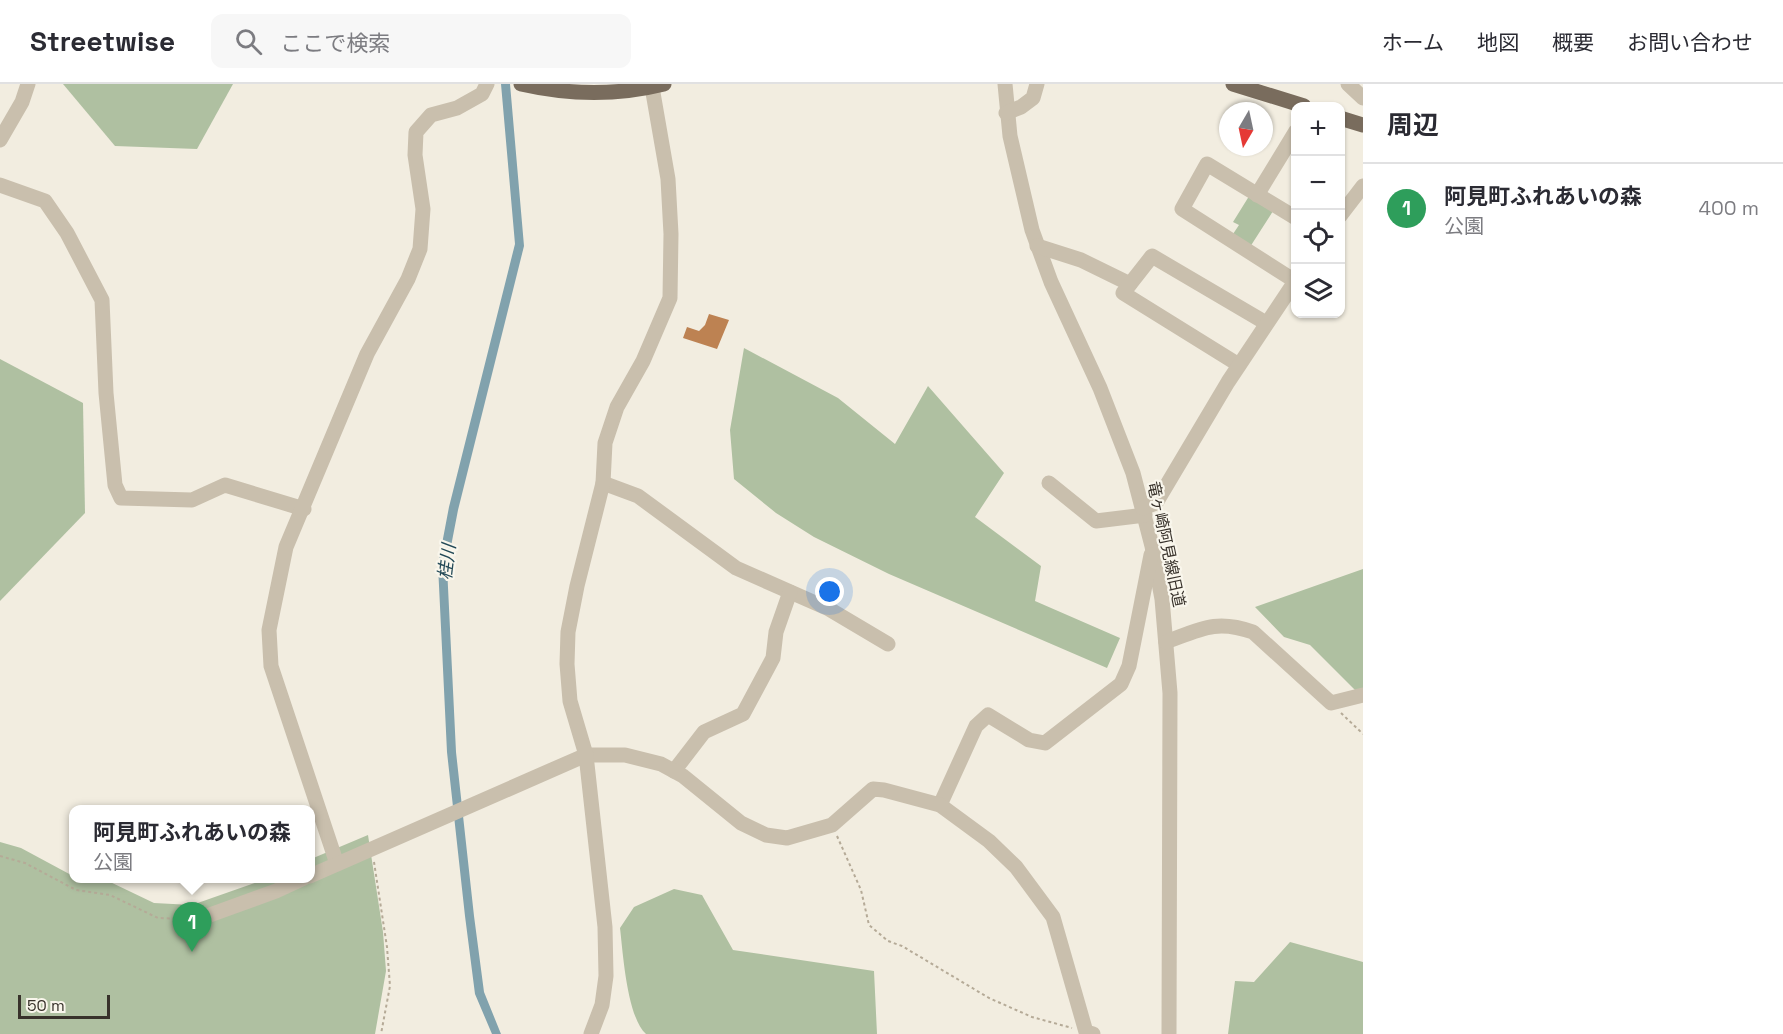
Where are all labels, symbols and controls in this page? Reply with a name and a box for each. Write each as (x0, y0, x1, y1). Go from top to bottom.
search box (211, 14, 631, 68)
text: Streetwise (30, 23, 175, 59)
icon: search (232, 25, 265, 58)
text: ここで検索 (280, 29, 390, 57)
text: ホーム (1382, 29, 1444, 56)
text: 地図 (1477, 29, 1519, 56)
text: 概要 (1552, 29, 1594, 56)
text: お問い合わせ (1627, 29, 1753, 56)
north arrow (1219, 102, 1273, 156)
map controls (1291, 102, 1345, 318)
button: + (1291, 102, 1345, 156)
text: 周辺 (1387, 108, 1439, 142)
button: − (1291, 156, 1345, 210)
text: 阿見町ふれあいの森 (1444, 182, 1642, 210)
text: 1 (1402, 195, 1411, 221)
text: 400 m (1699, 195, 1759, 221)
button: locate (1291, 210, 1345, 264)
text: 公園 (1444, 213, 1484, 239)
button: layers (1291, 264, 1345, 318)
street label: 竜ヶ崎阿見線旧道 (1143, 479, 1190, 609)
water label: 桂川 (433, 541, 460, 581)
your location (815, 577, 844, 606)
popup (69, 805, 315, 883)
text: 阿見町ふれあいの森 (93, 818, 291, 846)
text: 公園 (93, 849, 133, 875)
pin: 1 (172, 902, 212, 952)
scale bar (18, 992, 110, 1020)
text: 50 m (27, 995, 65, 1016)

